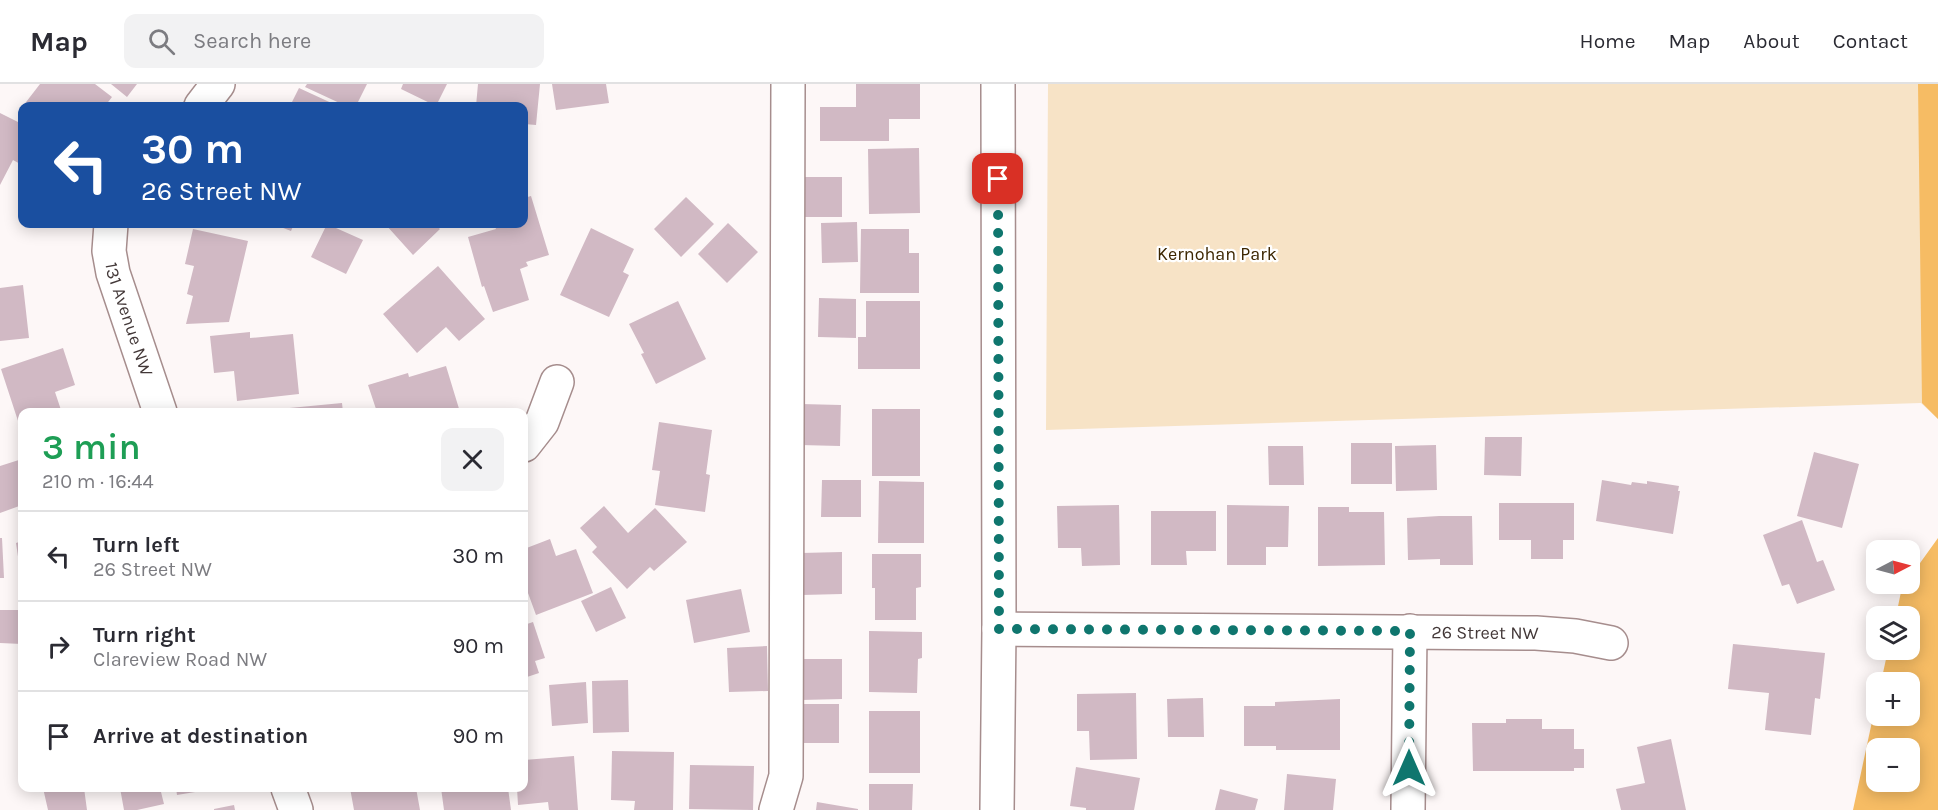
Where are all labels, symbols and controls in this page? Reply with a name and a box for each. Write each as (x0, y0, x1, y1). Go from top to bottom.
search box (124, 14, 544, 68)
text: Map (30, 25, 88, 58)
icon: search (145, 25, 178, 58)
text: Search here (193, 28, 311, 54)
text: Home (1580, 29, 1636, 53)
text: Map (1669, 29, 1710, 53)
text: About (1743, 29, 1800, 53)
text: Contact (1833, 29, 1908, 53)
text: 30 m (141, 124, 244, 174)
icon: left (42, 126, 120, 204)
pin (972, 153, 1023, 204)
icon: arrive (981, 162, 1014, 195)
text: 26 Street NW (141, 175, 302, 207)
park label: Kernohan Park (1157, 243, 1277, 265)
street label: 131 Avenue NW (100, 260, 158, 379)
text: 3 min (42, 426, 141, 468)
button: close (441, 428, 504, 491)
text: 210 m · 16:44 (42, 470, 154, 493)
text: Turn left (93, 532, 180, 558)
icon: left (42, 540, 75, 573)
north arrow (1866, 540, 1920, 594)
map controls (1866, 540, 1920, 792)
text: 30 m (452, 543, 504, 569)
text: 26 Street NW (93, 558, 212, 581)
button: layers (1866, 606, 1920, 660)
street label: 26 Street NW (1431, 621, 1539, 644)
text: Turn right (93, 622, 196, 648)
icon: right (42, 630, 75, 663)
text: 90 m (452, 633, 504, 659)
text: Clareview Road NW (93, 648, 267, 671)
button: + (1866, 672, 1920, 726)
icon: arrive (42, 720, 75, 753)
text: Arrive at destination (93, 723, 308, 749)
text: 90 m (452, 723, 504, 749)
position arrow (1377, 736, 1441, 800)
button: − (1866, 738, 1920, 792)

